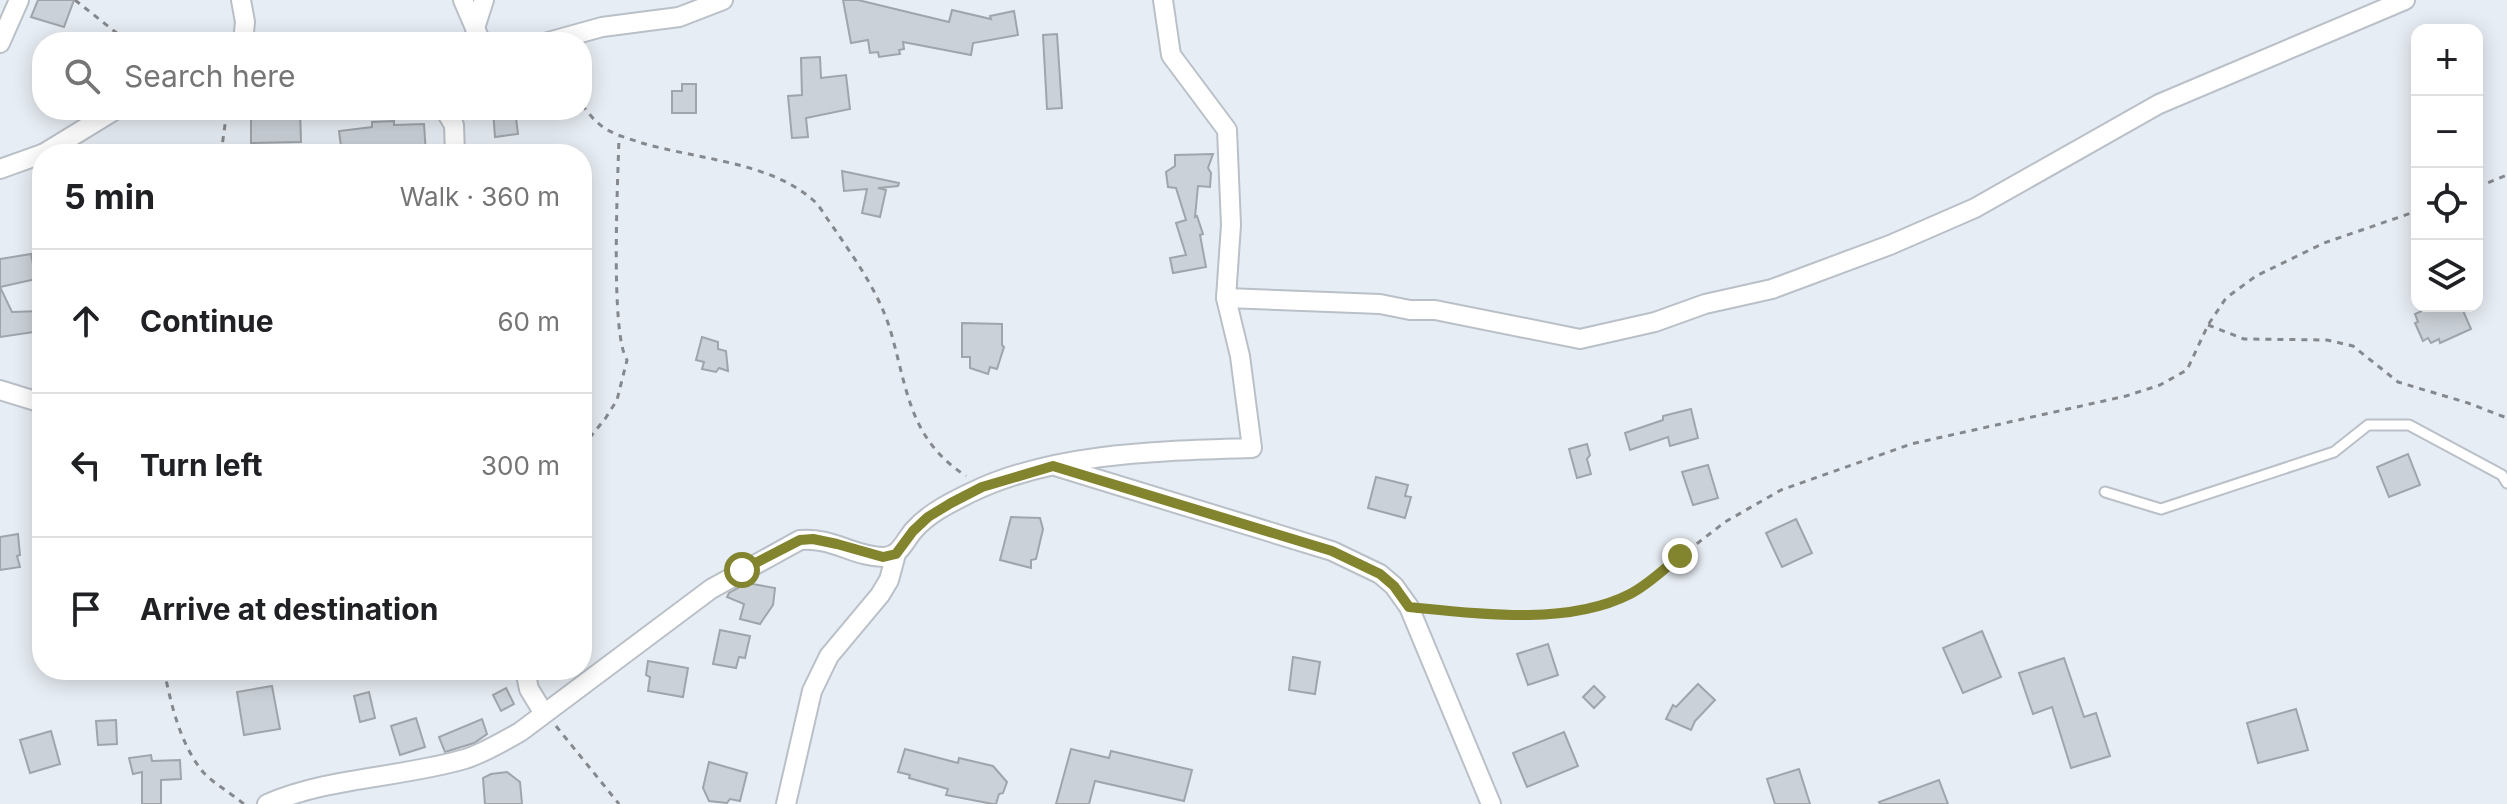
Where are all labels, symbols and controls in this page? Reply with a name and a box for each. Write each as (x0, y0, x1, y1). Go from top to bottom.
map controls (2411, 24, 2483, 312)
button: + (2411, 24, 2483, 96)
search box (32, 32, 592, 120)
icon: search (60, 54, 104, 98)
text: Search here (124, 58, 296, 94)
button: − (2411, 96, 2483, 168)
button: locate (2411, 168, 2483, 240)
text: 5 min (64, 176, 155, 217)
text: Walk · 360 m (400, 181, 560, 212)
button: layers (2411, 240, 2483, 312)
icon: ahead (64, 299, 108, 343)
text: Continue (140, 303, 274, 339)
text: 60 m (497, 306, 560, 337)
icon: left (64, 443, 108, 487)
text: Turn left (140, 447, 262, 483)
text: 300 m (481, 450, 560, 481)
route end (1662, 538, 1698, 574)
route start (724, 552, 760, 588)
icon: arrive (64, 587, 108, 631)
text: Arrive at destination (140, 591, 438, 627)

